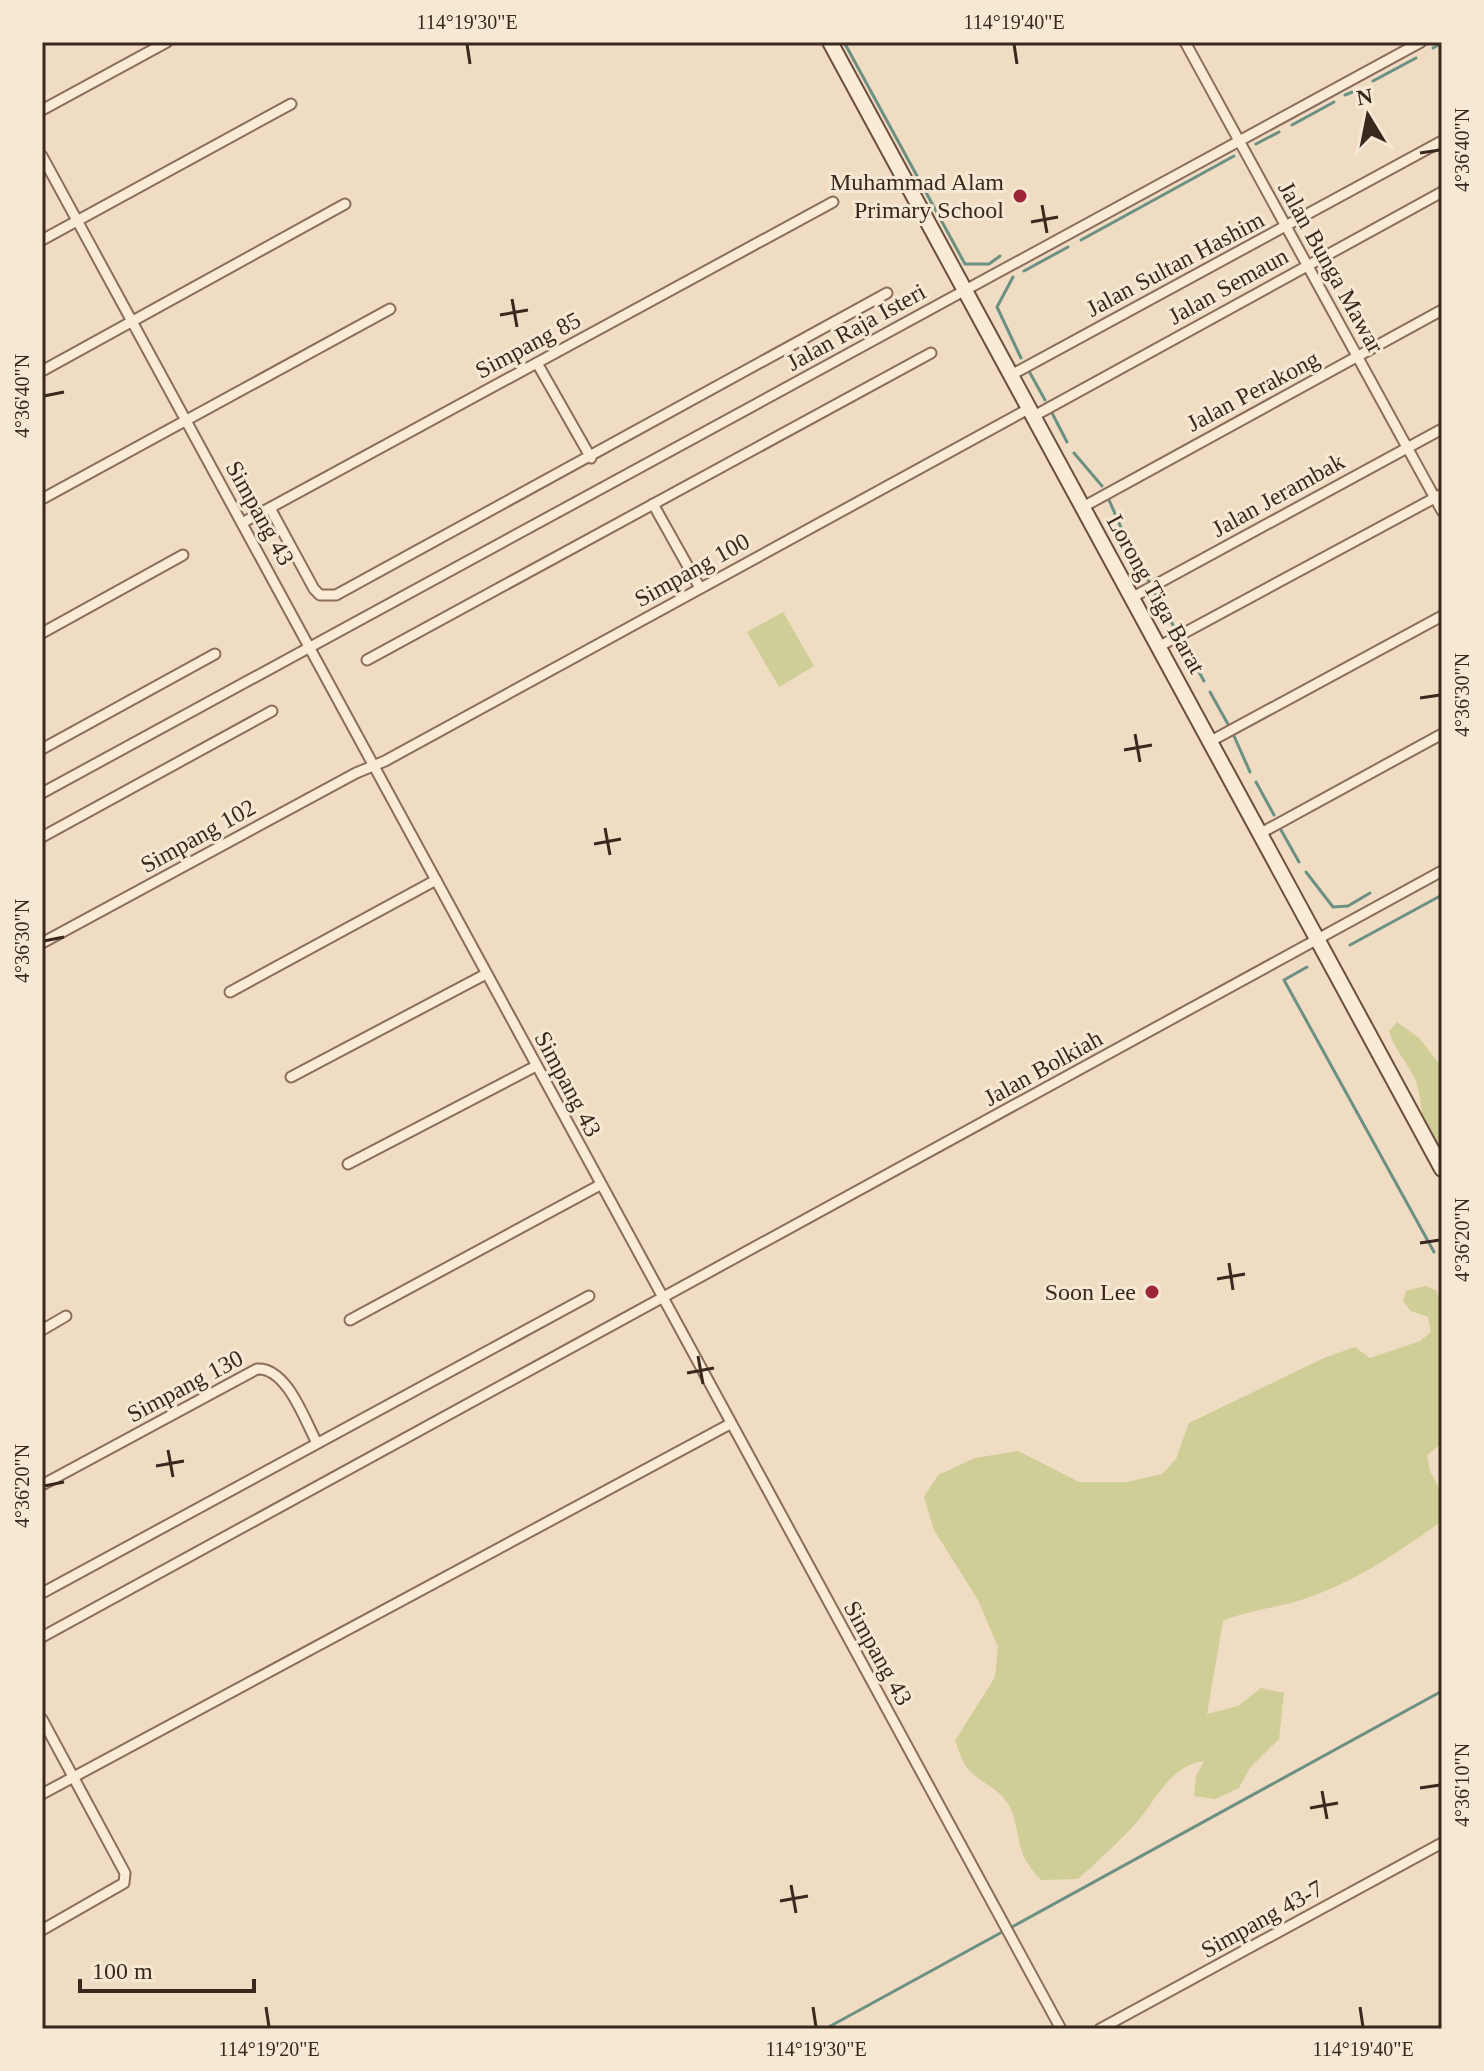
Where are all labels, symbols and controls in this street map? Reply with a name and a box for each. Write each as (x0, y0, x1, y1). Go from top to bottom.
text: 114°19'30"E (416, 11, 518, 33)
text: 114°19'40"E (963, 11, 1065, 33)
north arrow (1328, 76, 1408, 156)
text: N (1355, 83, 1375, 110)
text: 4°36'40"N (1451, 108, 1473, 192)
place label: Muhammad Alam Primary School (830, 169, 1004, 223)
street label: Jalan Bunga Mawar (1273, 177, 1389, 357)
marker: Muhammad Alam Primary School (1011, 187, 1029, 205)
street label: Jalan Sultan Hashim (1082, 206, 1269, 322)
street label: Jalan Semaun (1164, 242, 1292, 330)
street label: Jalan Raja Isteri (782, 278, 930, 376)
street label: Simpang 85 (471, 306, 585, 384)
street label: Jalan Perakong (1182, 345, 1324, 437)
text: 4°36'40"N (11, 354, 33, 438)
street label: Jalan Jerambak (1207, 448, 1349, 542)
street label: Simpang 43 (221, 456, 299, 570)
street label: Lorong Tiga Barat (1102, 510, 1211, 678)
street label: Simpang 100 (630, 528, 754, 612)
text: 4°36'30"N (1451, 653, 1473, 737)
street label: Simpang 102 (136, 794, 260, 878)
text: 4°36'30"N (11, 899, 33, 983)
street label: Jalan Bolkiah (979, 1025, 1107, 1111)
street label: Simpang 43 (529, 1027, 607, 1141)
text: 4°36'20"N (1451, 1198, 1473, 1282)
place label: Soon Lee (1045, 1279, 1136, 1305)
marker: Soon Lee (1143, 1283, 1161, 1301)
street label: Simpang 130 (123, 1345, 247, 1427)
text: 4°36'20"N (11, 1444, 33, 1528)
street label: Simpang 43 (839, 1596, 917, 1710)
text: 4°36'10"N (1451, 1743, 1473, 1827)
street label: Simpang 43-7 (1197, 1875, 1327, 1963)
scale bar (80, 1943, 254, 1993)
text: 100 m (92, 1958, 153, 1984)
text: 114°19'20"E (218, 2038, 320, 2060)
text: 114°19'30"E (765, 2038, 867, 2060)
text: 114°19'40"E (1312, 2038, 1414, 2060)

